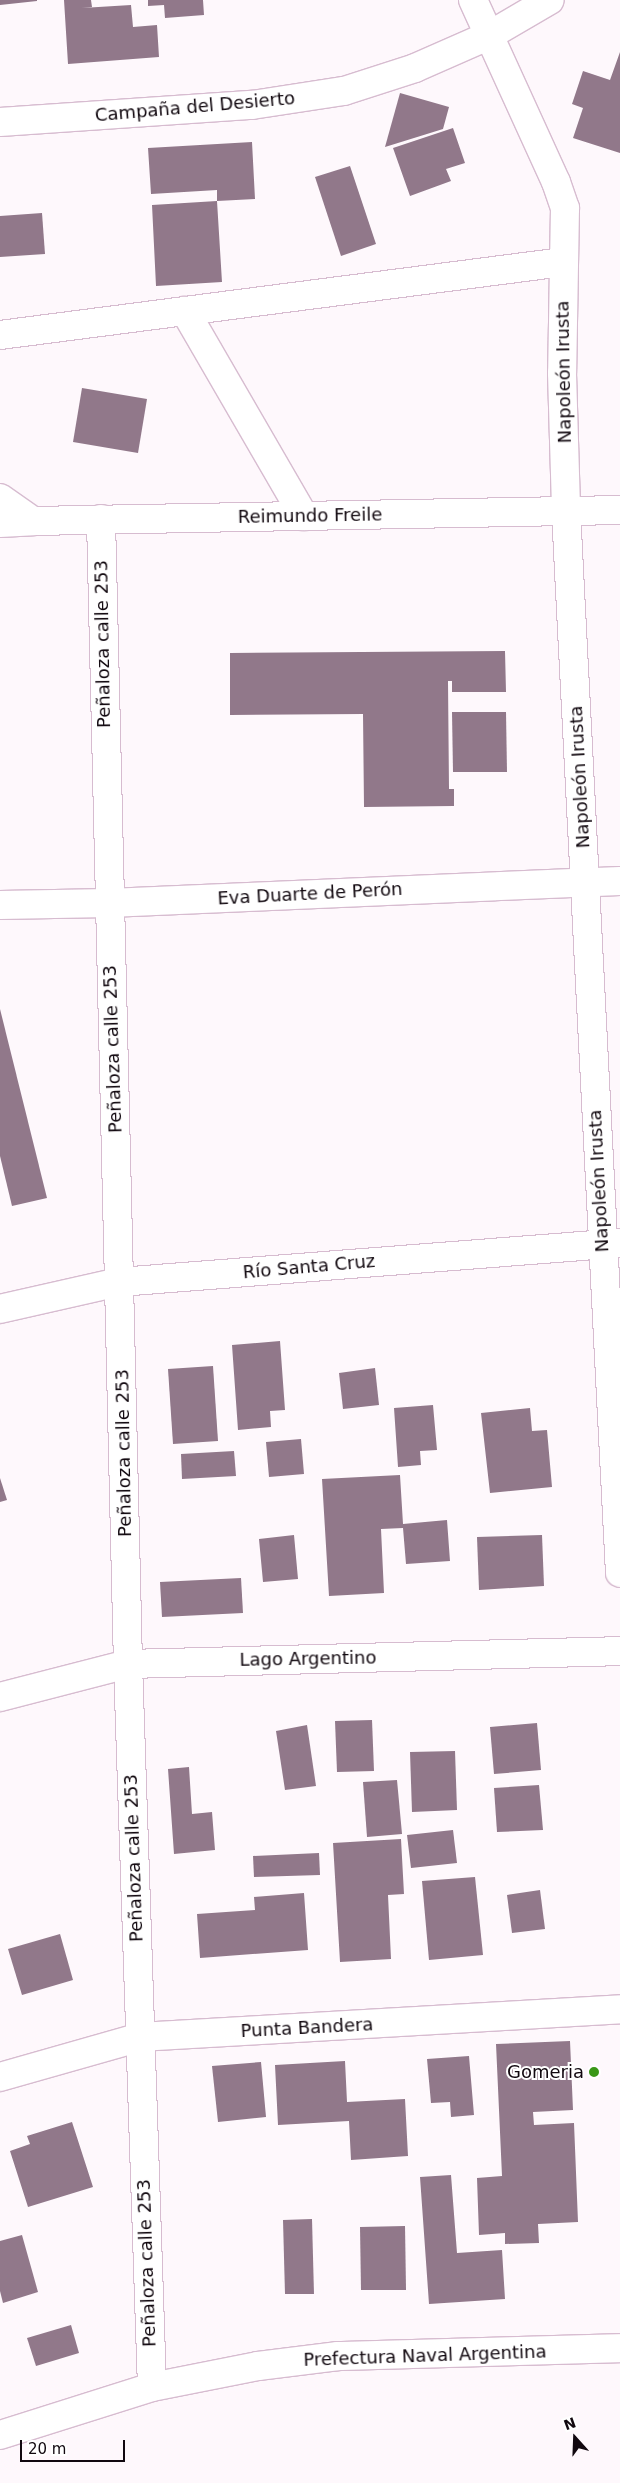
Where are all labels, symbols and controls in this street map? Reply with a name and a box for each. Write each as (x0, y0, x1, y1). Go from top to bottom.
street label: Campaña del Desierto (94, 87, 296, 127)
street label: Napoleón Irusta (552, 300, 576, 444)
street label: Reimundo Freile (238, 504, 382, 528)
street label: Peñaloza calle 253 (91, 560, 115, 728)
street label: Napoleón Irusta (565, 705, 595, 849)
street label: Eva Duarte de Perón (217, 878, 403, 910)
street label: Peñaloza calle 253 (99, 965, 127, 1133)
street label: Napoleón Irusta (584, 1109, 614, 1253)
street label: Río Santa Cruz (242, 1250, 376, 1284)
street label: Peñaloza calle 253 (112, 1369, 136, 1537)
street label: Lago Argentino (239, 1647, 377, 1671)
street label: Peñaloza calle 253 (120, 1774, 148, 1942)
street label: Punta Bandera (240, 2014, 374, 2042)
place label: Gomeria (507, 2061, 584, 2083)
marker: Gomeria (588, 2066, 600, 2078)
street label: Peñaloza calle 253 (133, 2179, 161, 2347)
street label: Prefectura Naval Argentina (303, 2341, 547, 2371)
north arrow (550, 2413, 600, 2463)
text: N (562, 2414, 578, 2433)
scale bar (22, 2430, 128, 2462)
text: 20 m (28, 2440, 66, 2458)

